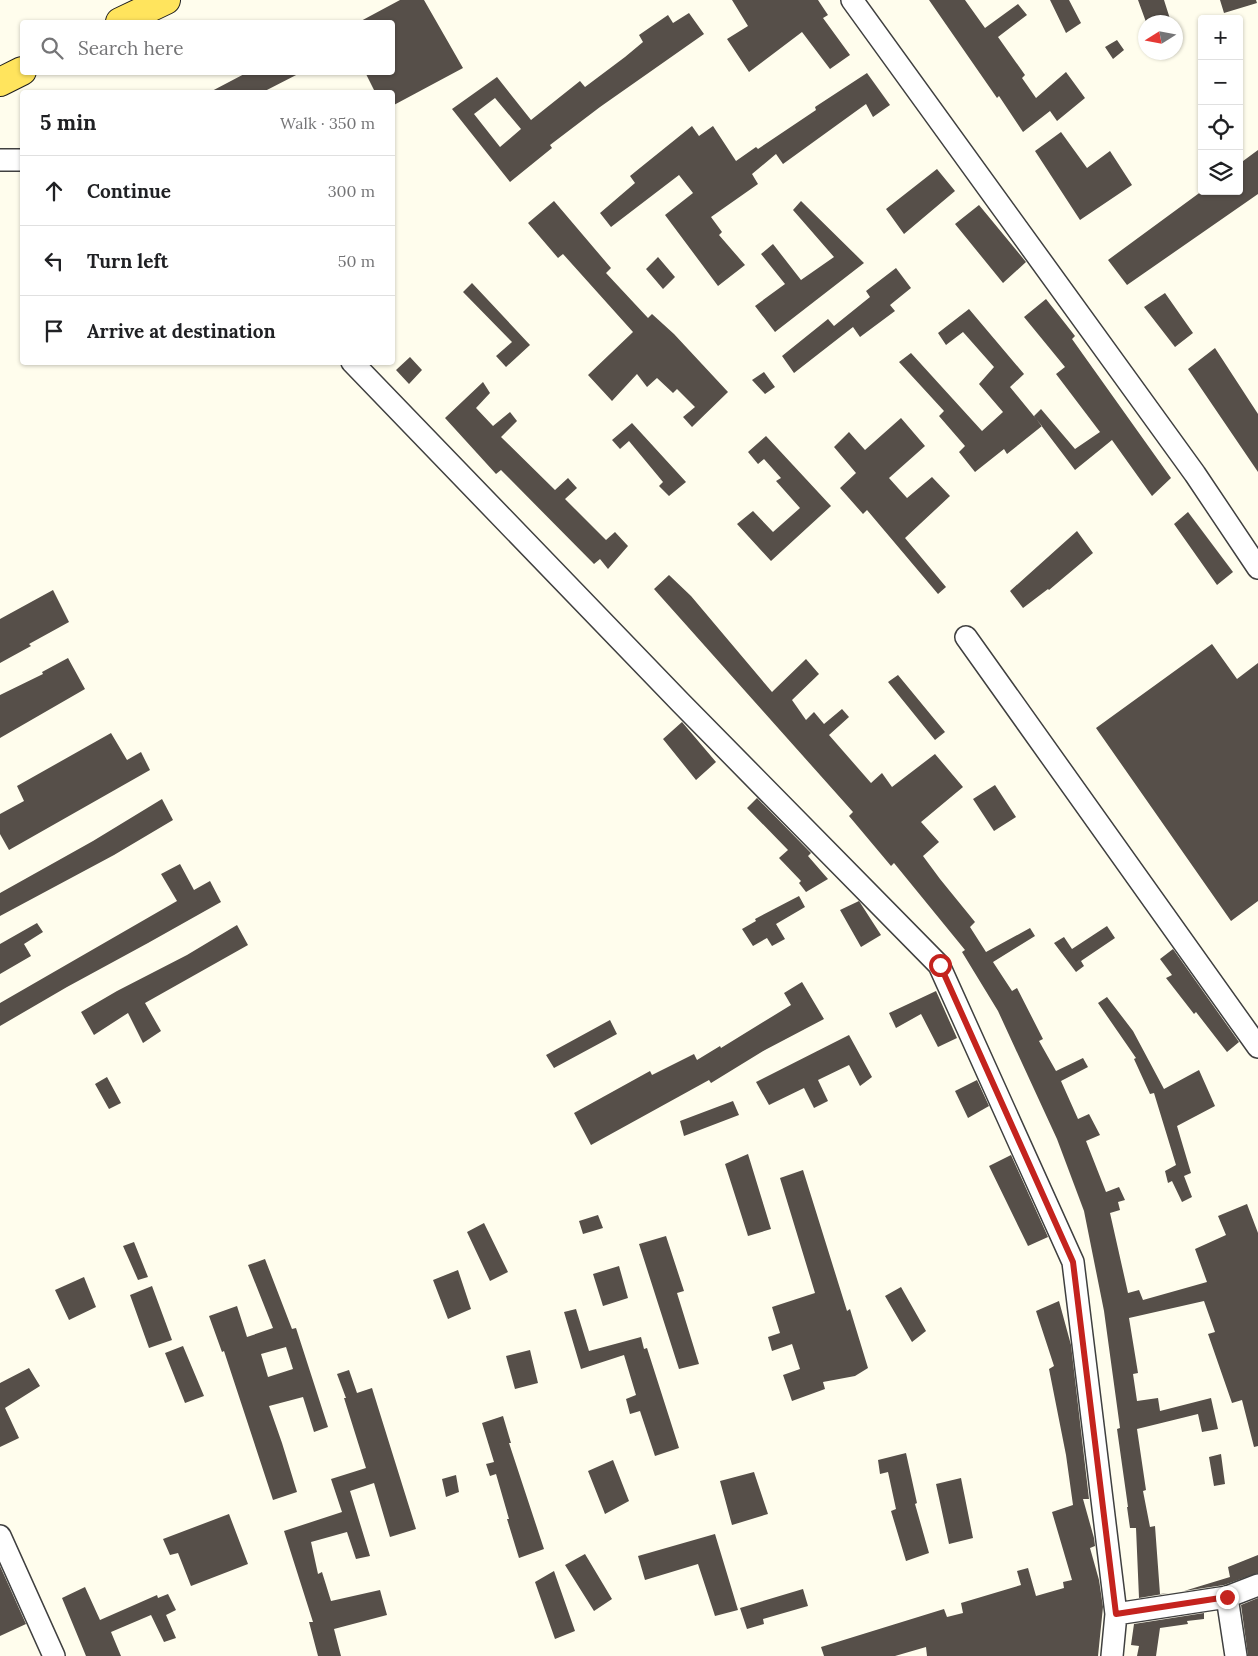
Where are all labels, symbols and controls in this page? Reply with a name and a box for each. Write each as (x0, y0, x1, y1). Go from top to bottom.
north arrow (1138, 15, 1183, 60)
map controls (1198, 15, 1243, 195)
button: + (1198, 15, 1243, 60)
search box (20, 20, 395, 75)
icon: search (38, 34, 66, 62)
text: Search here (78, 36, 184, 60)
button: − (1198, 60, 1243, 105)
button: locate (1198, 105, 1243, 150)
text: 5 min (40, 109, 96, 136)
text: Walk · 350 m (280, 113, 375, 133)
button: layers (1198, 150, 1243, 195)
icon: ahead (40, 177, 68, 205)
text: Continue (87, 179, 171, 203)
text: 300 m (328, 181, 375, 201)
icon: left (40, 247, 68, 275)
text: Turn left (87, 249, 168, 273)
text: 50 m (338, 251, 375, 271)
icon: arrive (40, 317, 68, 345)
text: Arrive at destination (87, 319, 276, 343)
route start (929, 954, 952, 977)
route end (1216, 1586, 1239, 1609)

